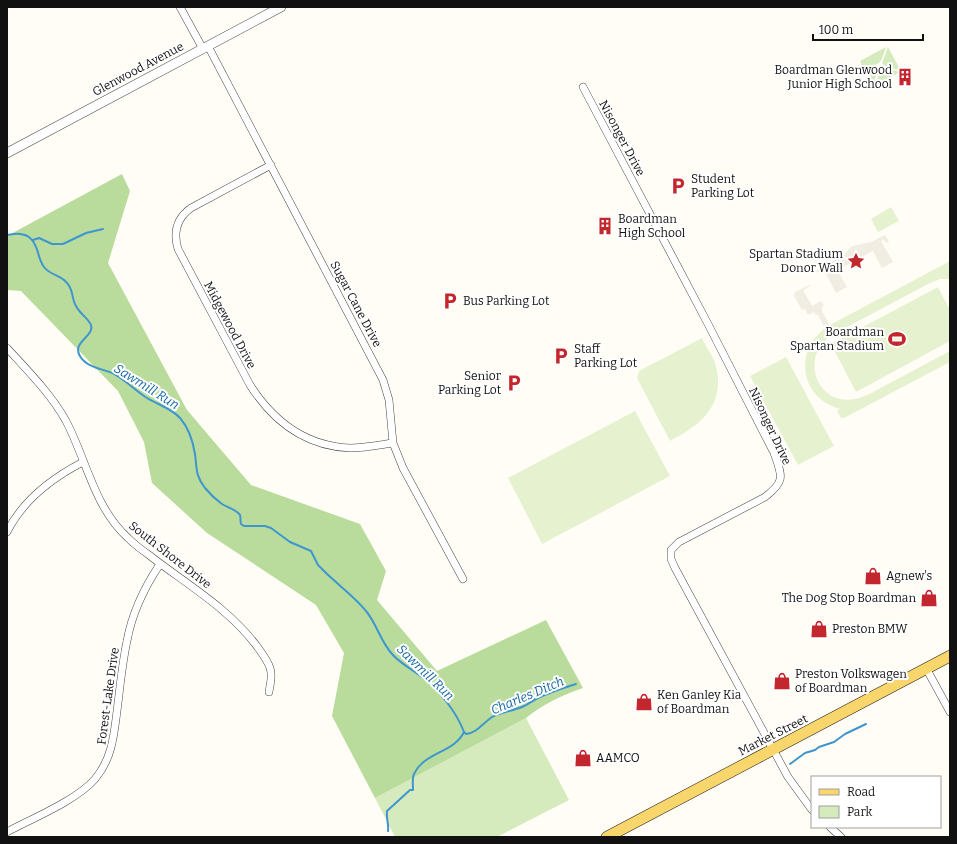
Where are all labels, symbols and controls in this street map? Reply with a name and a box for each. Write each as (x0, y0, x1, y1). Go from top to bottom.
scale bar (813, 16, 923, 42)
text: 100 m (819, 23, 854, 37)
street label: Glenwood Avenue (90, 39, 186, 99)
place label: Boardman Glenwood Junior High School (774, 63, 893, 91)
building icon: Boardman Glenwood Junior High School (895, 67, 915, 87)
street label: Nisonger Drive (596, 98, 648, 178)
place label: Student Parking Lot (691, 172, 755, 200)
parking icon: Student Parking Lot (668, 176, 688, 196)
place label: Boardman High School (618, 212, 686, 240)
building icon: Boardman High School (595, 216, 615, 236)
place label: Spartan Stadium Donor Wall (749, 247, 844, 275)
place icon: Spartan Stadium Donor Wall (846, 251, 866, 271)
street label: Sugar Cane Drive (327, 259, 385, 349)
street label: Midgewood Drive (201, 279, 259, 371)
parking icon: Bus Parking Lot (440, 291, 460, 311)
place label: Bus Parking Lot (463, 294, 550, 308)
place label: Boardman Spartan Stadium (790, 325, 885, 353)
sports icon: Boardman Spartan Stadium (887, 329, 907, 349)
place label: Staff Parking Lot (574, 342, 638, 370)
parking icon: Staff Parking Lot (551, 346, 571, 366)
water label: Sawmill Run (112, 361, 182, 412)
place label: Senior Parking Lot (438, 369, 502, 397)
parking icon: Senior Parking Lot (504, 373, 524, 393)
street label: Nisonger Drive (746, 385, 794, 467)
street label: South Shore Drive (126, 519, 214, 591)
shop icon: Agnew's (863, 566, 883, 586)
place label: Agnew's (886, 569, 932, 583)
shop icon: The Dog Stop Boardman (919, 588, 939, 608)
place label: The Dog Stop Boardman (782, 591, 916, 605)
shop icon: Preston BMW (809, 619, 829, 639)
place label: Preston BMW (832, 622, 908, 636)
water label: Sawmill Run (394, 641, 457, 703)
street label: Forest-Lake Drive (94, 646, 122, 746)
place label: Preston Volkswagen of Boardman (795, 667, 907, 695)
shop icon: Preston Volkswagen of Boardman (772, 671, 792, 691)
water label: Charles Ditch (488, 673, 566, 718)
place label: Ken Ganley Kia of Boardman (657, 688, 742, 716)
shop icon: Ken Ganley Kia of Boardman (634, 692, 654, 712)
street label: Market Street (736, 711, 810, 758)
shop icon: AAMCO (573, 748, 593, 768)
place label: AAMCO (596, 751, 640, 765)
legend (811, 776, 941, 828)
text: Road (847, 785, 875, 799)
text: Park (847, 805, 873, 819)

